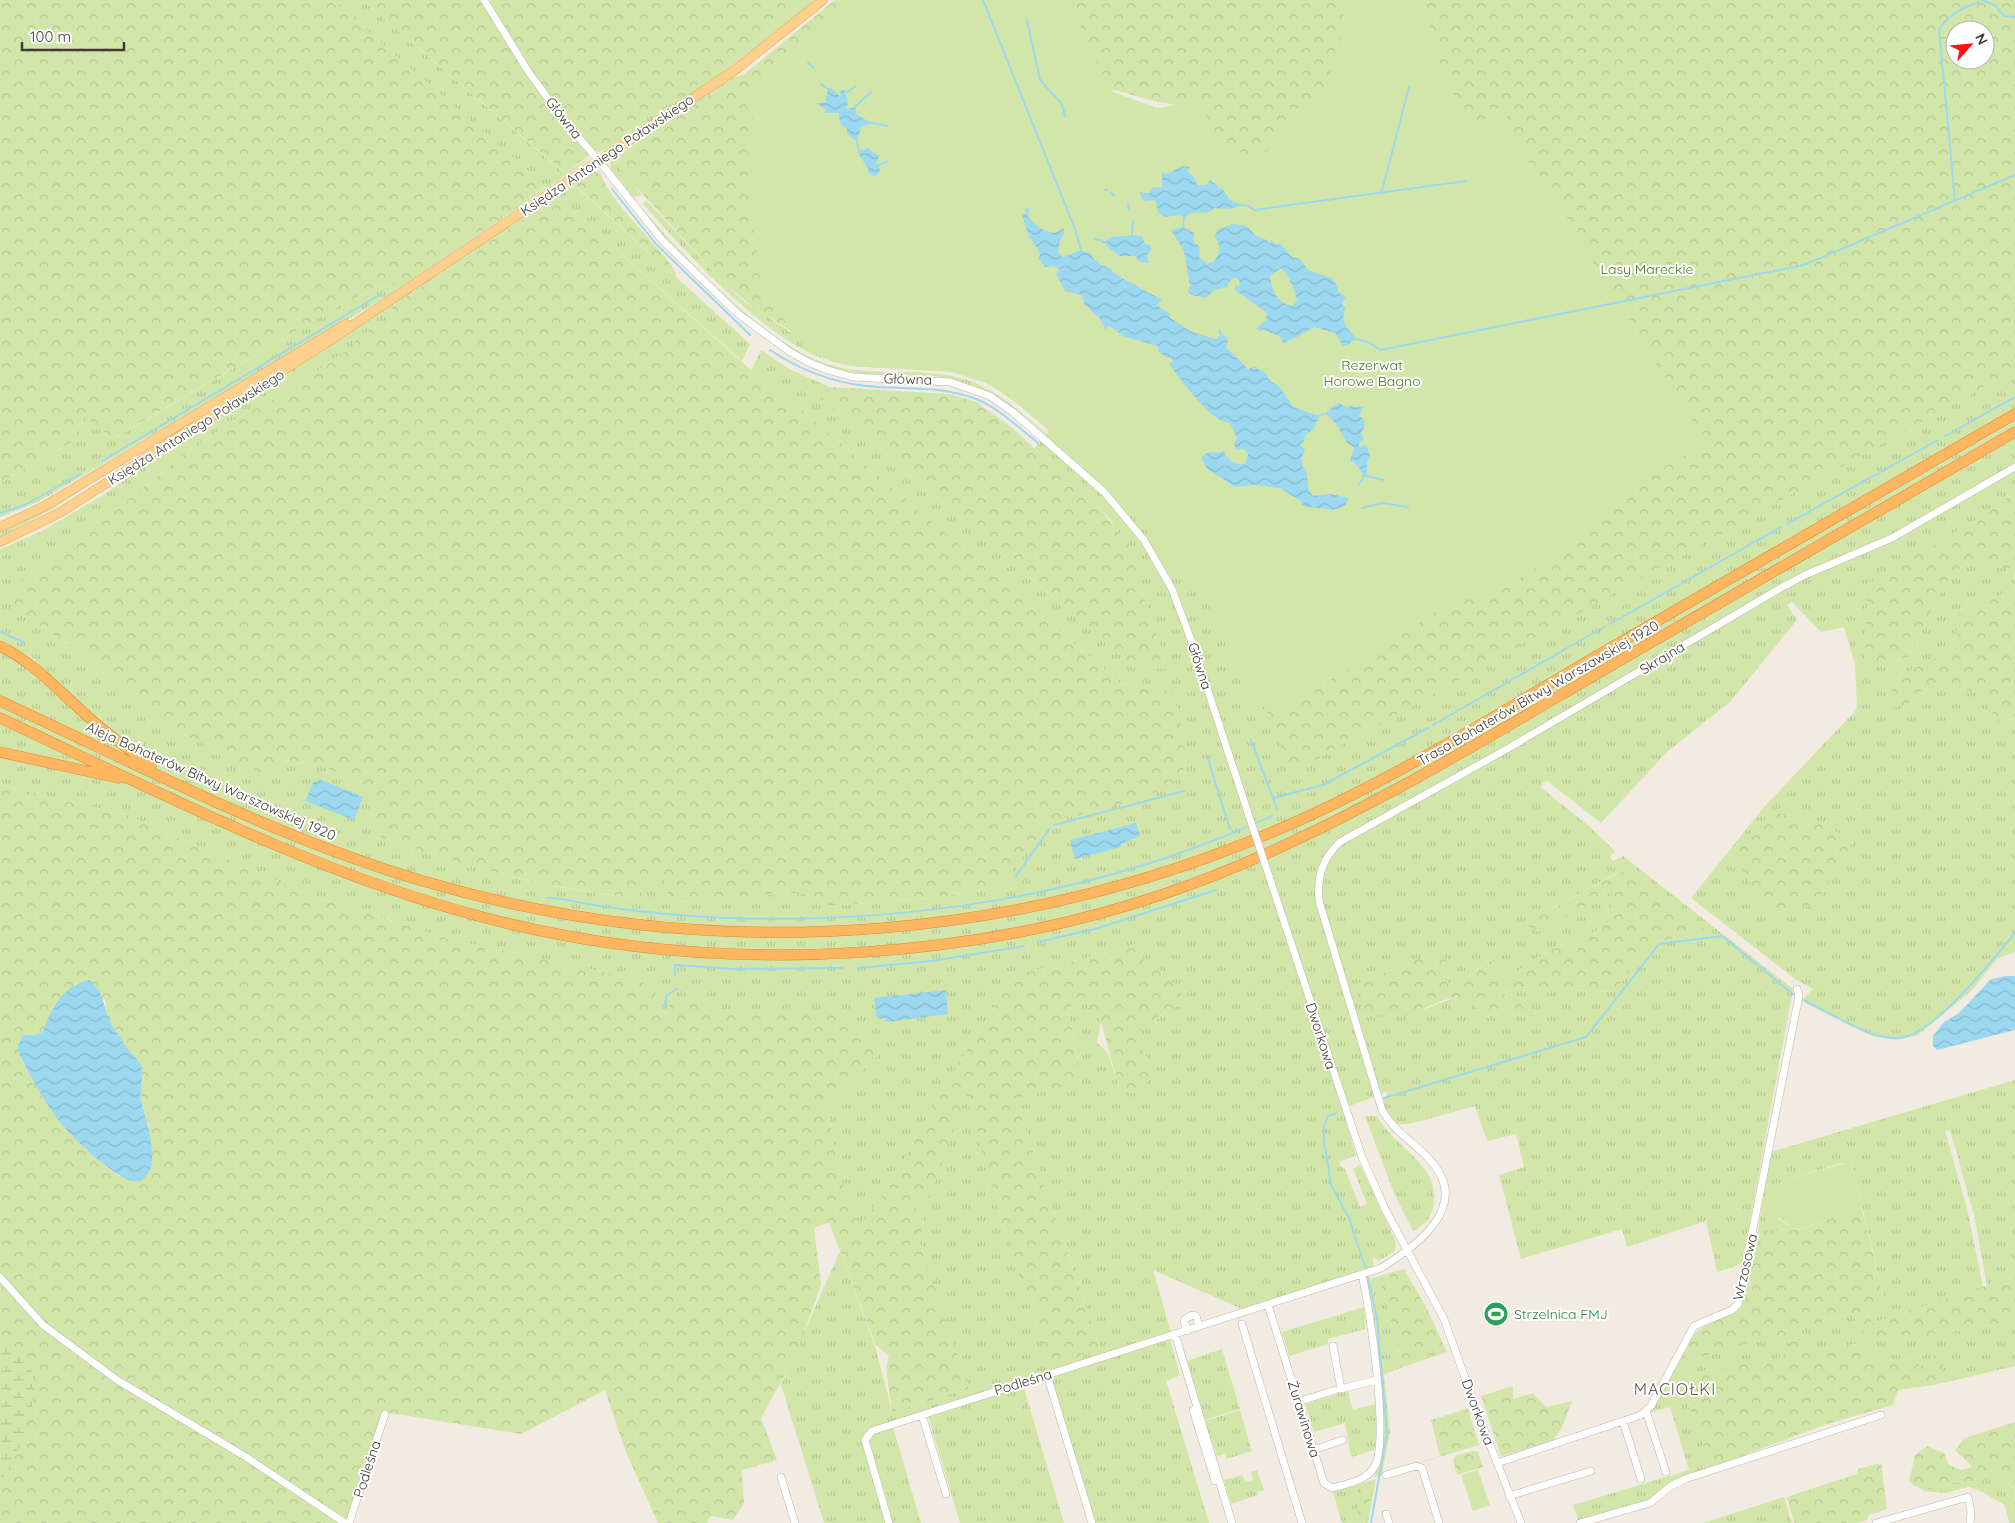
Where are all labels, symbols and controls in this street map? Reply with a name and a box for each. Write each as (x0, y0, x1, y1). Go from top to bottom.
scale bar (22, 20, 125, 52)
north arrow (1945, 20, 1995, 70)
text: 100 m (30, 27, 71, 46)
text: N (1971, 30, 1992, 48)
street label: Księdza Antoniego Poławskiego (517, 90, 697, 220)
street label: Główna (542, 93, 586, 143)
park label: Lasy Mareckie (1601, 260, 1694, 278)
park label: Rezerwat Horowe Bagno (1323, 356, 1421, 390)
street label: Księdza Antoniego Poławskiego (104, 365, 288, 489)
street label: Główna (883, 369, 933, 389)
street label: Trasa Bohaterów Bitwy Warszawskiej 1920 (1414, 616, 1662, 770)
street label: Skrajna (1636, 638, 1688, 678)
street label: Główna (1184, 640, 1216, 692)
street label: Aleja Bohaterów Bitwy Warszawskiej 1920 (83, 718, 339, 844)
street label: Dworkowa (1302, 1000, 1340, 1072)
street label: Wrzosowa (1729, 1232, 1761, 1302)
sports icon: Strzelnica FMJ (1483, 1301, 1509, 1327)
place label: Strzelnica FMJ (1514, 1305, 1608, 1323)
street label: Podleśna (992, 1365, 1054, 1399)
street label: Dworkowa (1458, 1376, 1498, 1448)
street label: Żurawinowa (1284, 1378, 1324, 1460)
district label: MACIOŁKI (1634, 1379, 1716, 1399)
street label: Podleśna (349, 1438, 385, 1500)

